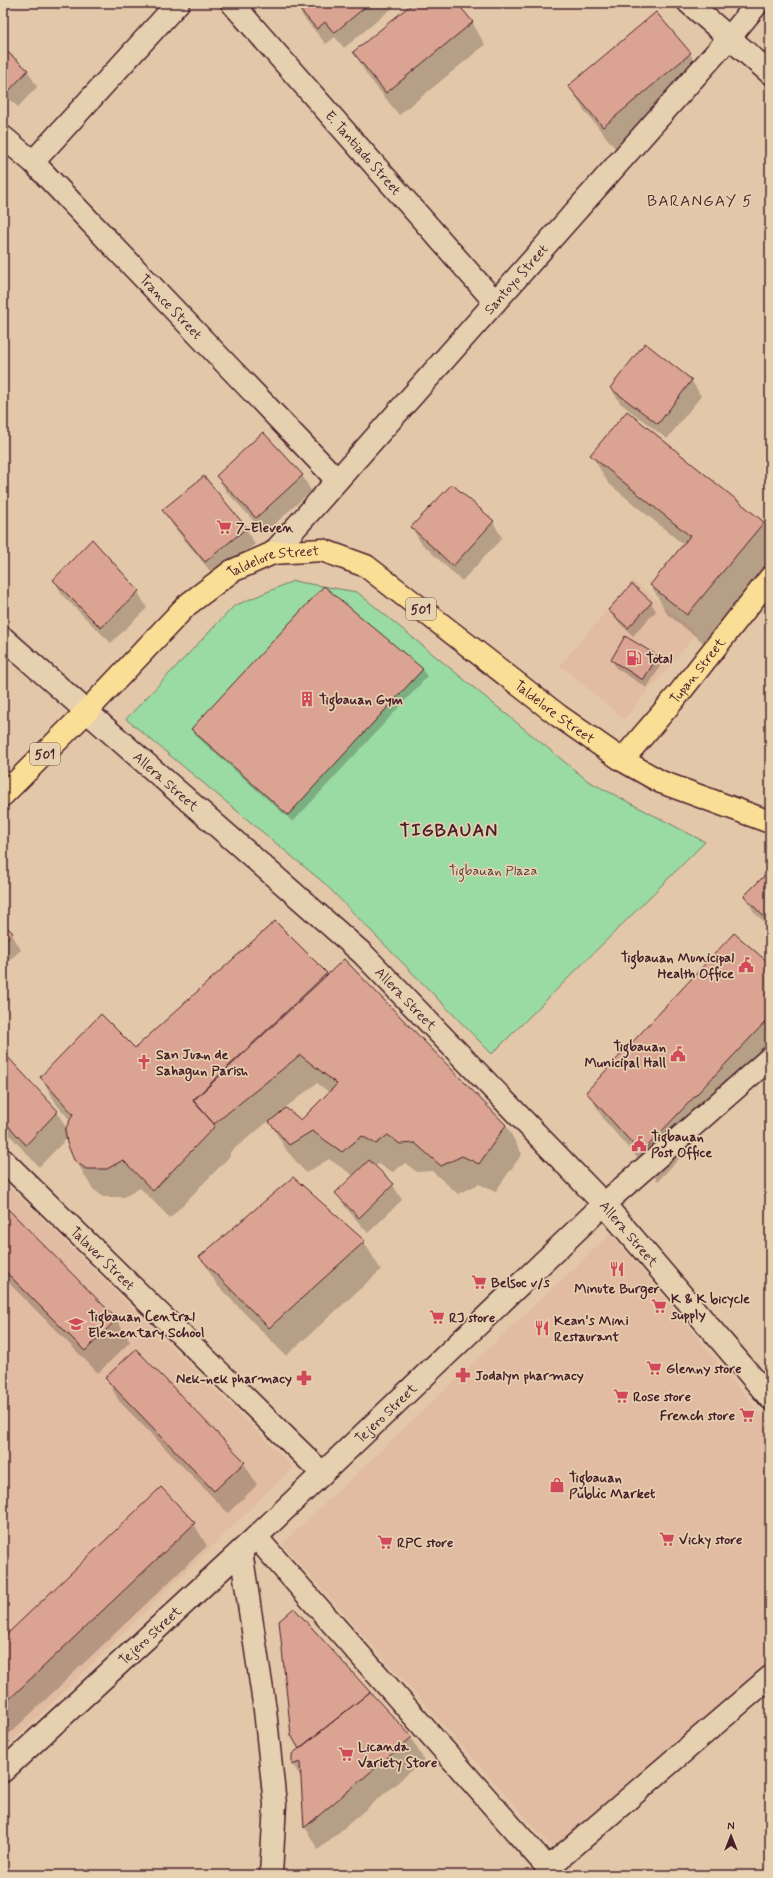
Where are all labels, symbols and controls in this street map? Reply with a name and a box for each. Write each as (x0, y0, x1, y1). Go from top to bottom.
street label: E. Tantiado Street (321, 107, 405, 199)
district label: BARANGAY 5 (647, 191, 753, 212)
street label: Santoyo Street (481, 241, 552, 319)
street label: Trance Street (135, 271, 206, 344)
supermarket icon: 7-Eleven (215, 518, 233, 536)
place label: 7-Eleven (236, 519, 295, 537)
street label: Taldelore Street (223, 542, 320, 582)
road number: 501 (406, 598, 436, 620)
street label: Tupan Street (666, 634, 730, 708)
fuel station icon: Total (625, 649, 643, 667)
place label: Total (646, 650, 673, 668)
street label: Taldelore Street (510, 677, 598, 748)
building icon: Tigbauan Gym (298, 690, 316, 708)
place label: Tigbauan Gym (319, 691, 403, 712)
road number: 501 (30, 743, 60, 765)
street label: Allera Street (129, 748, 202, 816)
district label: TIGBAUAN (400, 819, 498, 843)
park label: Tigbauan Plaza (449, 862, 537, 882)
place label: Tigbauan Municipal Health Office (621, 949, 734, 983)
public building icon: Tigbauan Municipal Health Office (737, 956, 755, 974)
street label: Allera Street (371, 964, 441, 1035)
place label: Tigbauan Municipal Hall (584, 1038, 667, 1072)
public building icon: Tigbauan Municipal Hall (669, 1045, 687, 1063)
place label: San Juan de Sahagun Parish (156, 1046, 248, 1082)
church icon: San Juan de Sahagun Parish (135, 1053, 153, 1071)
place label: Tigbauan Post Office (651, 1128, 712, 1162)
public building icon: Tigbauan Post Office (630, 1135, 648, 1153)
street label: Allera Street (595, 1197, 662, 1271)
street label: Talaver Street (66, 1223, 138, 1294)
restaurant icon: Minute Burger (608, 1260, 626, 1278)
supermarket icon: Belsoc v/s (470, 1273, 488, 1291)
place label: Belsoc v/s (491, 1274, 550, 1292)
place label: Minute Burger (574, 1280, 660, 1300)
place label: K & K bicycle supply (670, 1290, 750, 1324)
supermarket icon: K & K bicycle supply (650, 1297, 668, 1315)
place label: Tigbauan Central Elementary School (88, 1308, 204, 1342)
supermarket icon: RJ store (428, 1308, 446, 1326)
place label: RJ store (449, 1309, 495, 1327)
place label: Kean's Mini Restaurant (554, 1312, 629, 1346)
school or university icon: Tigbauan Central Elementary School (67, 1315, 85, 1333)
restaurant icon: Kean's Mini Restaurant (533, 1319, 551, 1337)
supermarket icon: Glenny store (645, 1359, 663, 1377)
place label: Glenny store (666, 1360, 742, 1378)
pharmacy icon: Jodalyn pharmacy (454, 1366, 472, 1384)
place label: Jodalyn pharmacy (475, 1367, 584, 1385)
pharmacy icon: Nek-nek pharmacy (295, 1369, 313, 1387)
place label: Nek-nek pharmacy (176, 1370, 292, 1388)
street label: Tejero Street (351, 1379, 422, 1448)
supermarket icon: Rose store (612, 1387, 630, 1405)
place label: Rose store (633, 1388, 691, 1406)
supermarket icon: French store (738, 1406, 756, 1424)
place label: French store (660, 1407, 735, 1425)
place label: Tigbauan Public Market (569, 1469, 656, 1503)
shop icon: Tigbauan Public Market (548, 1476, 566, 1494)
supermarket icon: Vicky store (658, 1530, 676, 1548)
place label: Vicky store (679, 1531, 742, 1549)
supermarket icon: RPC store (376, 1533, 394, 1551)
place label: RPC store (397, 1534, 453, 1552)
street label: Tejero Street (115, 1602, 186, 1669)
place label: Licanda Variety Store (358, 1738, 437, 1772)
supermarket icon: Licanda Variety Store (337, 1745, 355, 1763)
north arrow (711, 1816, 751, 1856)
text: N (727, 1820, 735, 1834)

